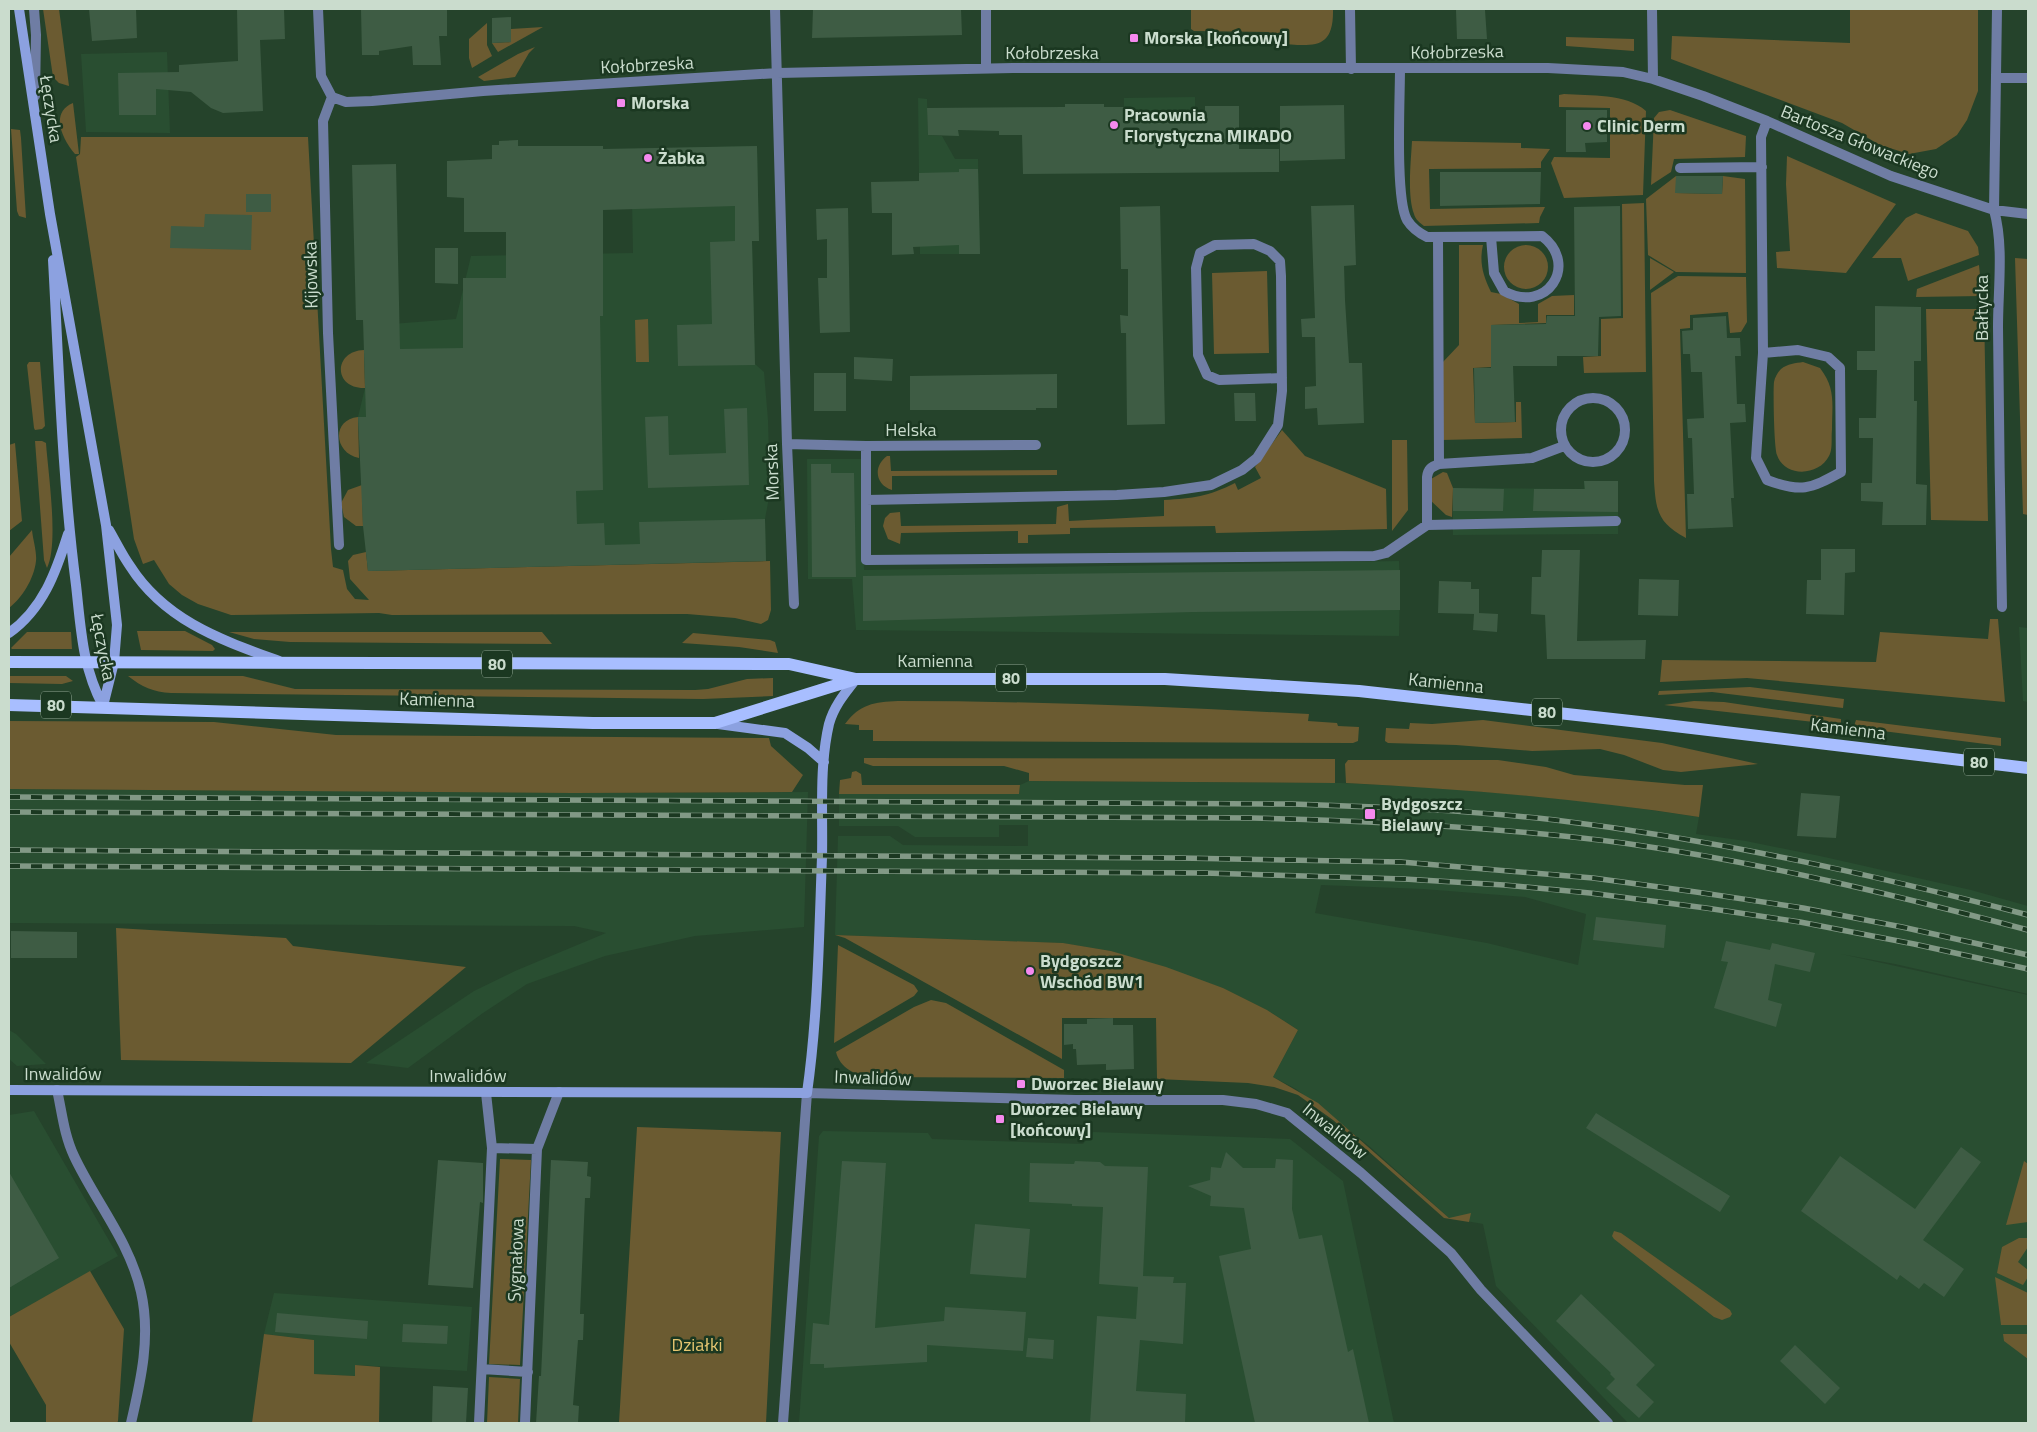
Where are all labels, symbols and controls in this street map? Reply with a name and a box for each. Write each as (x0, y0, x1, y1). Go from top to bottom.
place label: Morska [końcowy] (1144, 24, 1288, 51)
marker: Morska [końcowy] (1128, 32, 1140, 44)
street label: Kołobrzeska (1410, 37, 1504, 66)
street label: Kołobrzeska (1005, 39, 1099, 66)
street label: Kołobrzeska (600, 49, 694, 80)
street label: Łęczycka (33, 72, 70, 144)
place label: Morska (631, 89, 690, 116)
marker: Morska (615, 97, 627, 109)
street label: Bartosza Głowackiego (1777, 97, 1943, 186)
place label: Pracownia Florystyczna MIKADO (1124, 101, 1292, 149)
place label: Clinic Derm (1597, 112, 1685, 139)
marker: Pracownia Florystyczna MIKADO (1108, 119, 1120, 131)
marker: Clinic Derm (1581, 120, 1593, 132)
place label: Żabka (658, 144, 705, 171)
marker: Żabka (642, 152, 654, 164)
street label: Kijowska (296, 241, 325, 309)
street label: Bałtycka (1968, 275, 1995, 341)
street label: Helska (885, 416, 937, 443)
street label: Morska (757, 443, 786, 501)
street label: Łęczycka (84, 610, 123, 683)
street label: Kamienna (897, 647, 973, 674)
road number: 80 (482, 651, 512, 678)
road number: 80 (996, 664, 1026, 691)
street label: Kamienna (1407, 665, 1485, 700)
street label: Kamienna (399, 685, 475, 714)
road number: 80 (41, 692, 71, 718)
road number: 80 (1532, 699, 1562, 726)
street label: Kamienna (1809, 710, 1887, 747)
road number: 80 (1964, 749, 1994, 776)
place label: Bydgoszcz Bielawy (1381, 790, 1463, 838)
marker: Bydgoszcz Bielawy (1363, 807, 1377, 821)
place label: Bydgoszcz Wschód BW1 (1040, 947, 1144, 995)
marker: Bydgoszcz Wschód BW1 (1024, 965, 1036, 977)
street label: Inwalidów (24, 1060, 102, 1087)
street label: Inwalidów (429, 1062, 507, 1089)
street label: Inwalidów (834, 1063, 912, 1092)
place label: Dworzec Bielawy (1031, 1070, 1164, 1097)
marker: Dworzec Bielawy (1015, 1078, 1027, 1090)
place label: Dworzec Bielawy [końcowy] (1010, 1095, 1143, 1143)
street label: Inwalidów (1297, 1096, 1374, 1166)
marker: Dworzec Bielawy [końcowy] (994, 1113, 1006, 1125)
street label: Sygnałowa (501, 1218, 530, 1302)
park label: Działki (672, 1331, 722, 1358)

